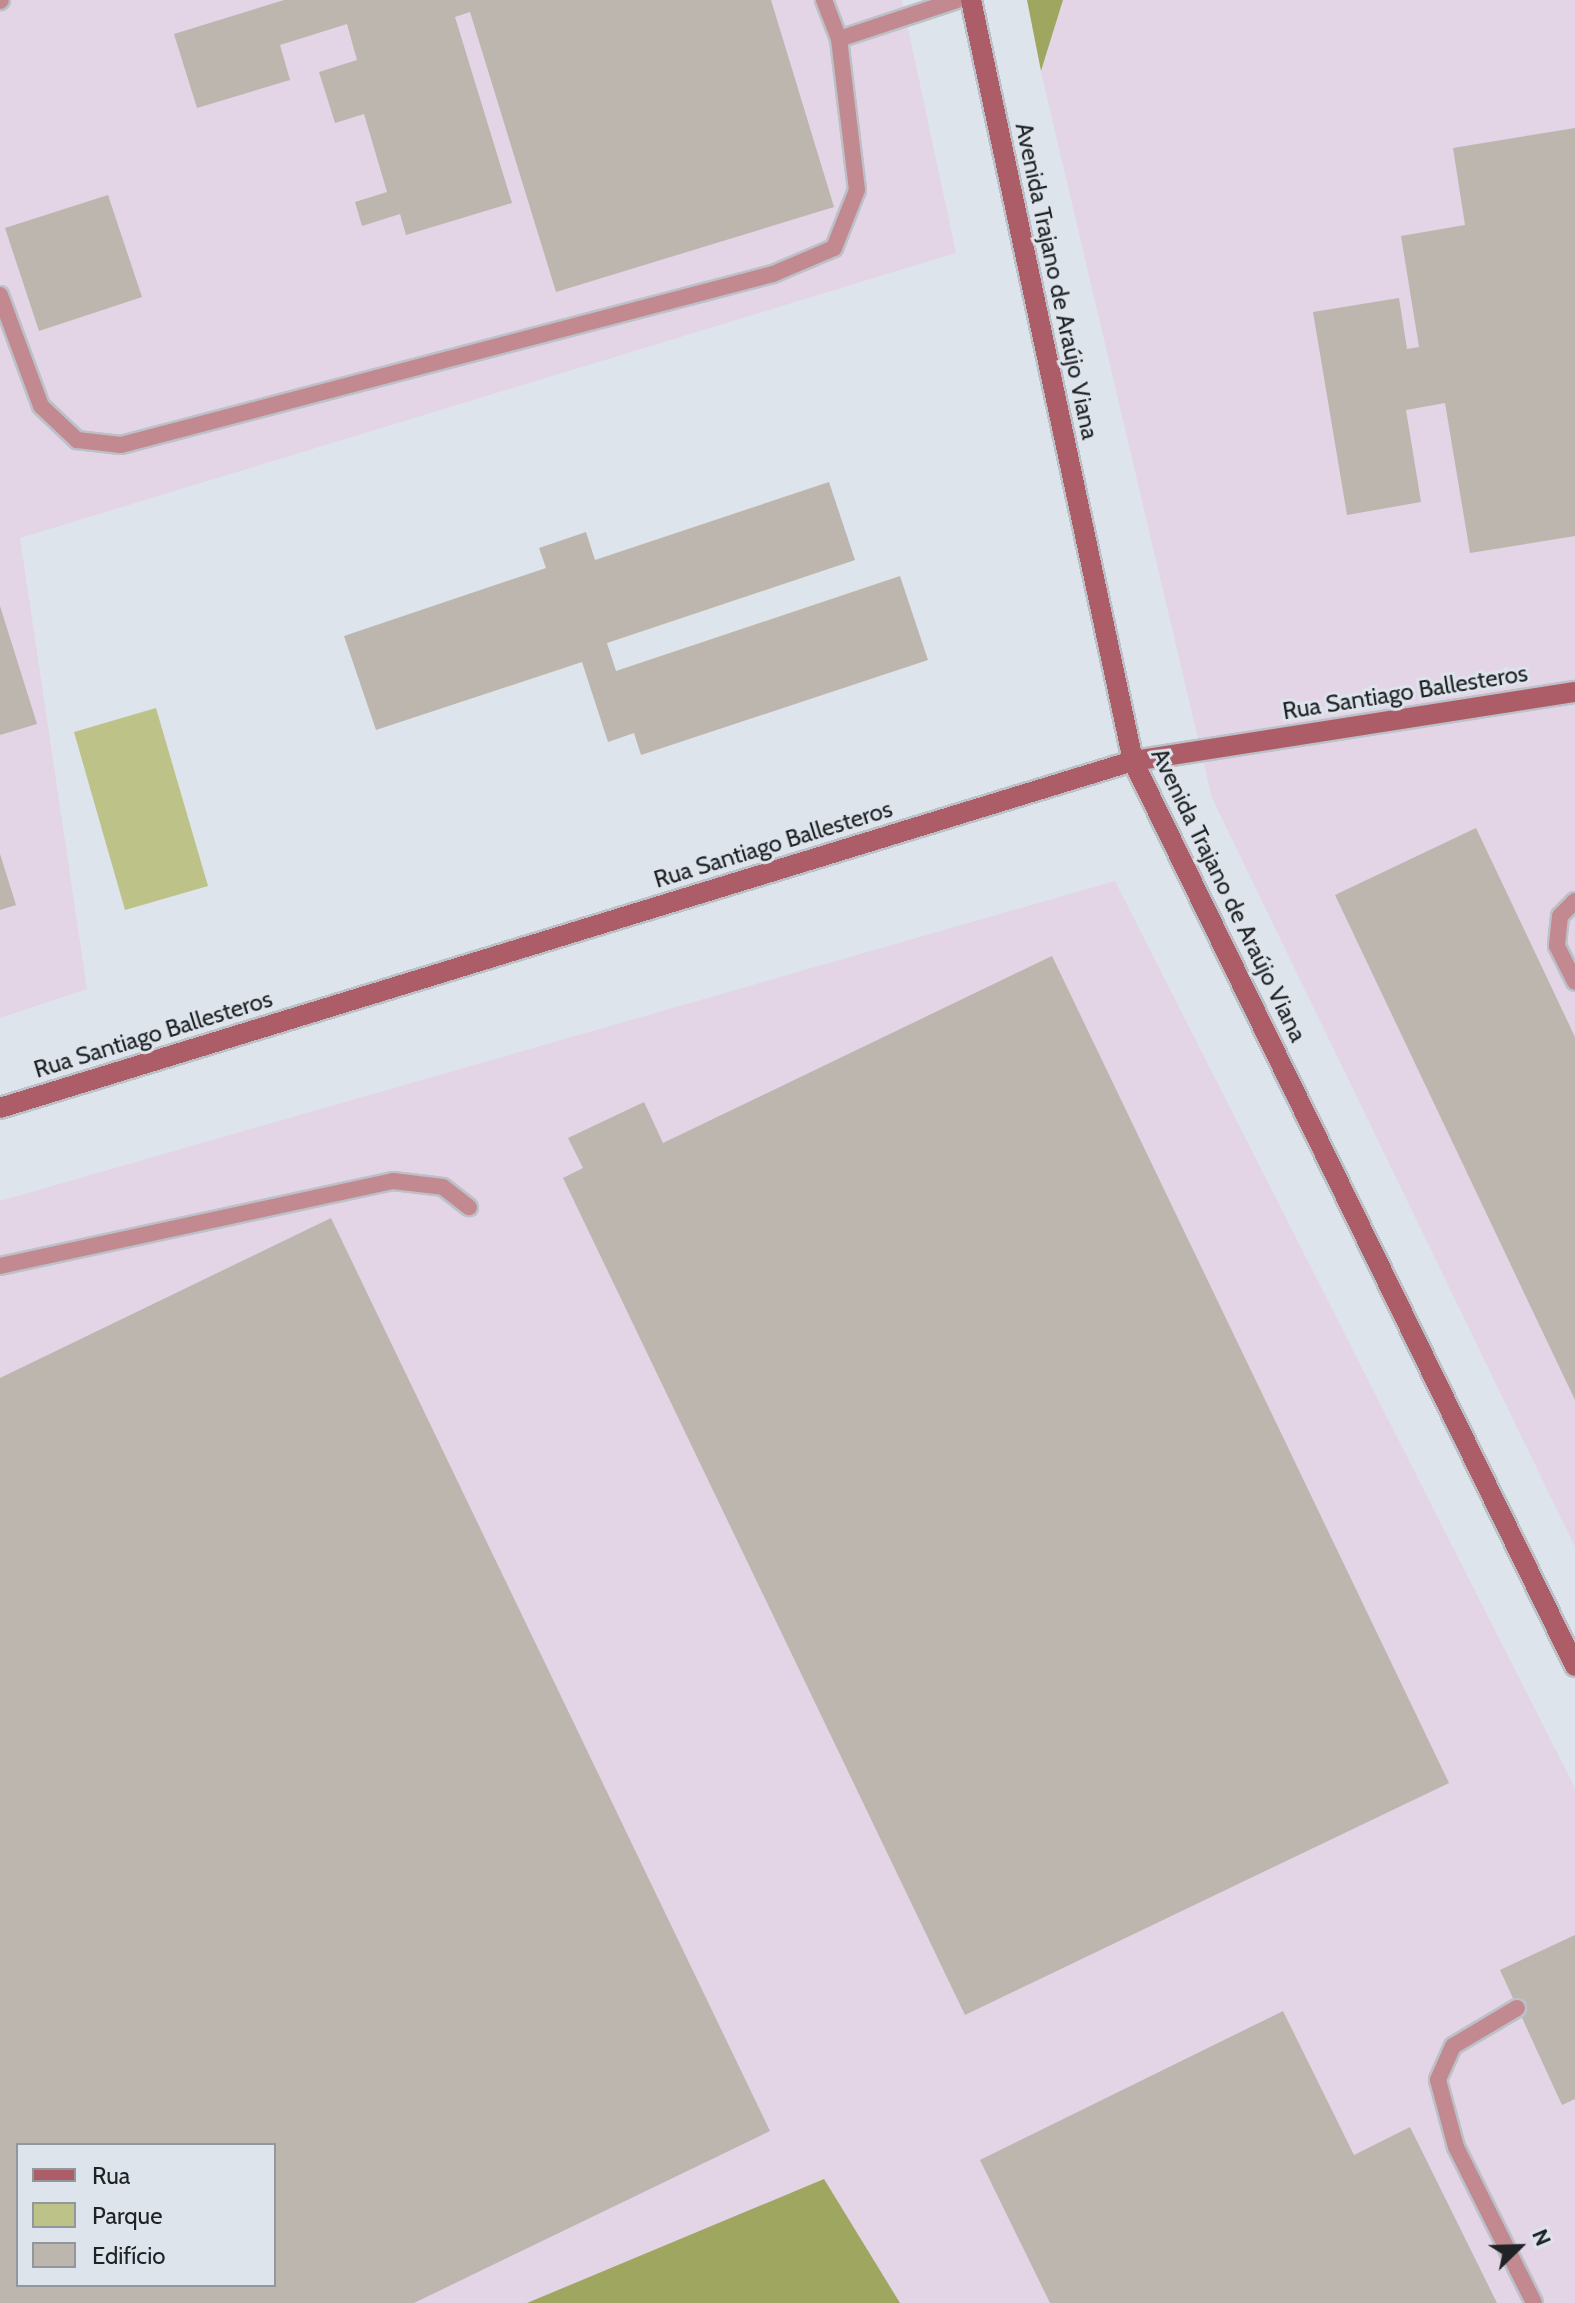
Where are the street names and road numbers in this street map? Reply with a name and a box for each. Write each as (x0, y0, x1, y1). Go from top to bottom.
street label: Avenida Trajano de Araújo Viana (1009, 120, 1105, 442)
street label: Rua Santiago Ballesteros (1280, 658, 1530, 726)
street label: Avenida Trajano de Araújo Viana (1145, 744, 1313, 1046)
street label: Rua Santiago Ballesteros (650, 794, 896, 894)
street label: Rua Santiago Ballesteros (30, 984, 276, 1084)

